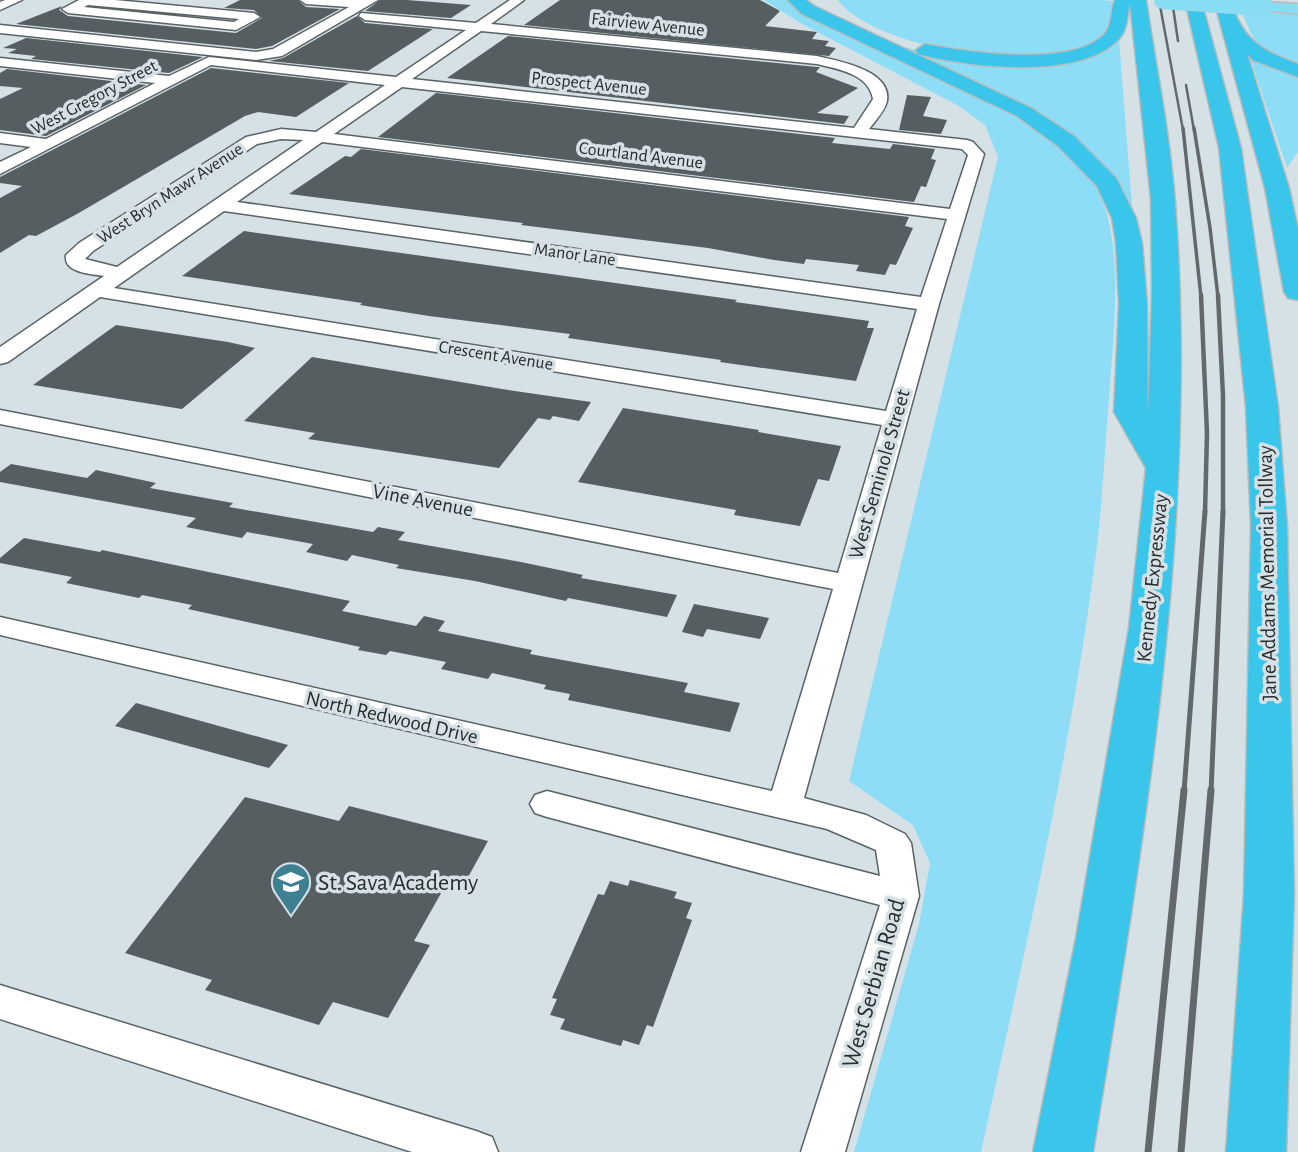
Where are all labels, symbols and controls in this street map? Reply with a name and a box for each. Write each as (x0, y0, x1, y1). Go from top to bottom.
street label: Fairview Avenue (590, 10, 705, 40)
street label: West Gregory Street (29, 57, 161, 139)
street label: Prospect Avenue (530, 69, 648, 99)
street label: Courtland Avenue (578, 139, 704, 173)
street label: West Bryn Mawr Avenue (94, 140, 247, 248)
street label: Manor Lane (533, 240, 617, 270)
street label: Crescent Avenue (437, 338, 554, 374)
street label: West Seminole Street (845, 387, 914, 561)
street label: Jane Addams Memorial Tollway (1255, 445, 1280, 701)
street label: Vine Avenue (371, 480, 475, 521)
street label: Kennedy Expressway (1133, 493, 1172, 663)
street label: North Redwood Drive (304, 687, 480, 747)
school or university icon: St. Sava Academy (270, 861, 312, 916)
place label: St. Sava Academy (318, 871, 478, 895)
street label: West Serbian Road (838, 896, 910, 1071)

